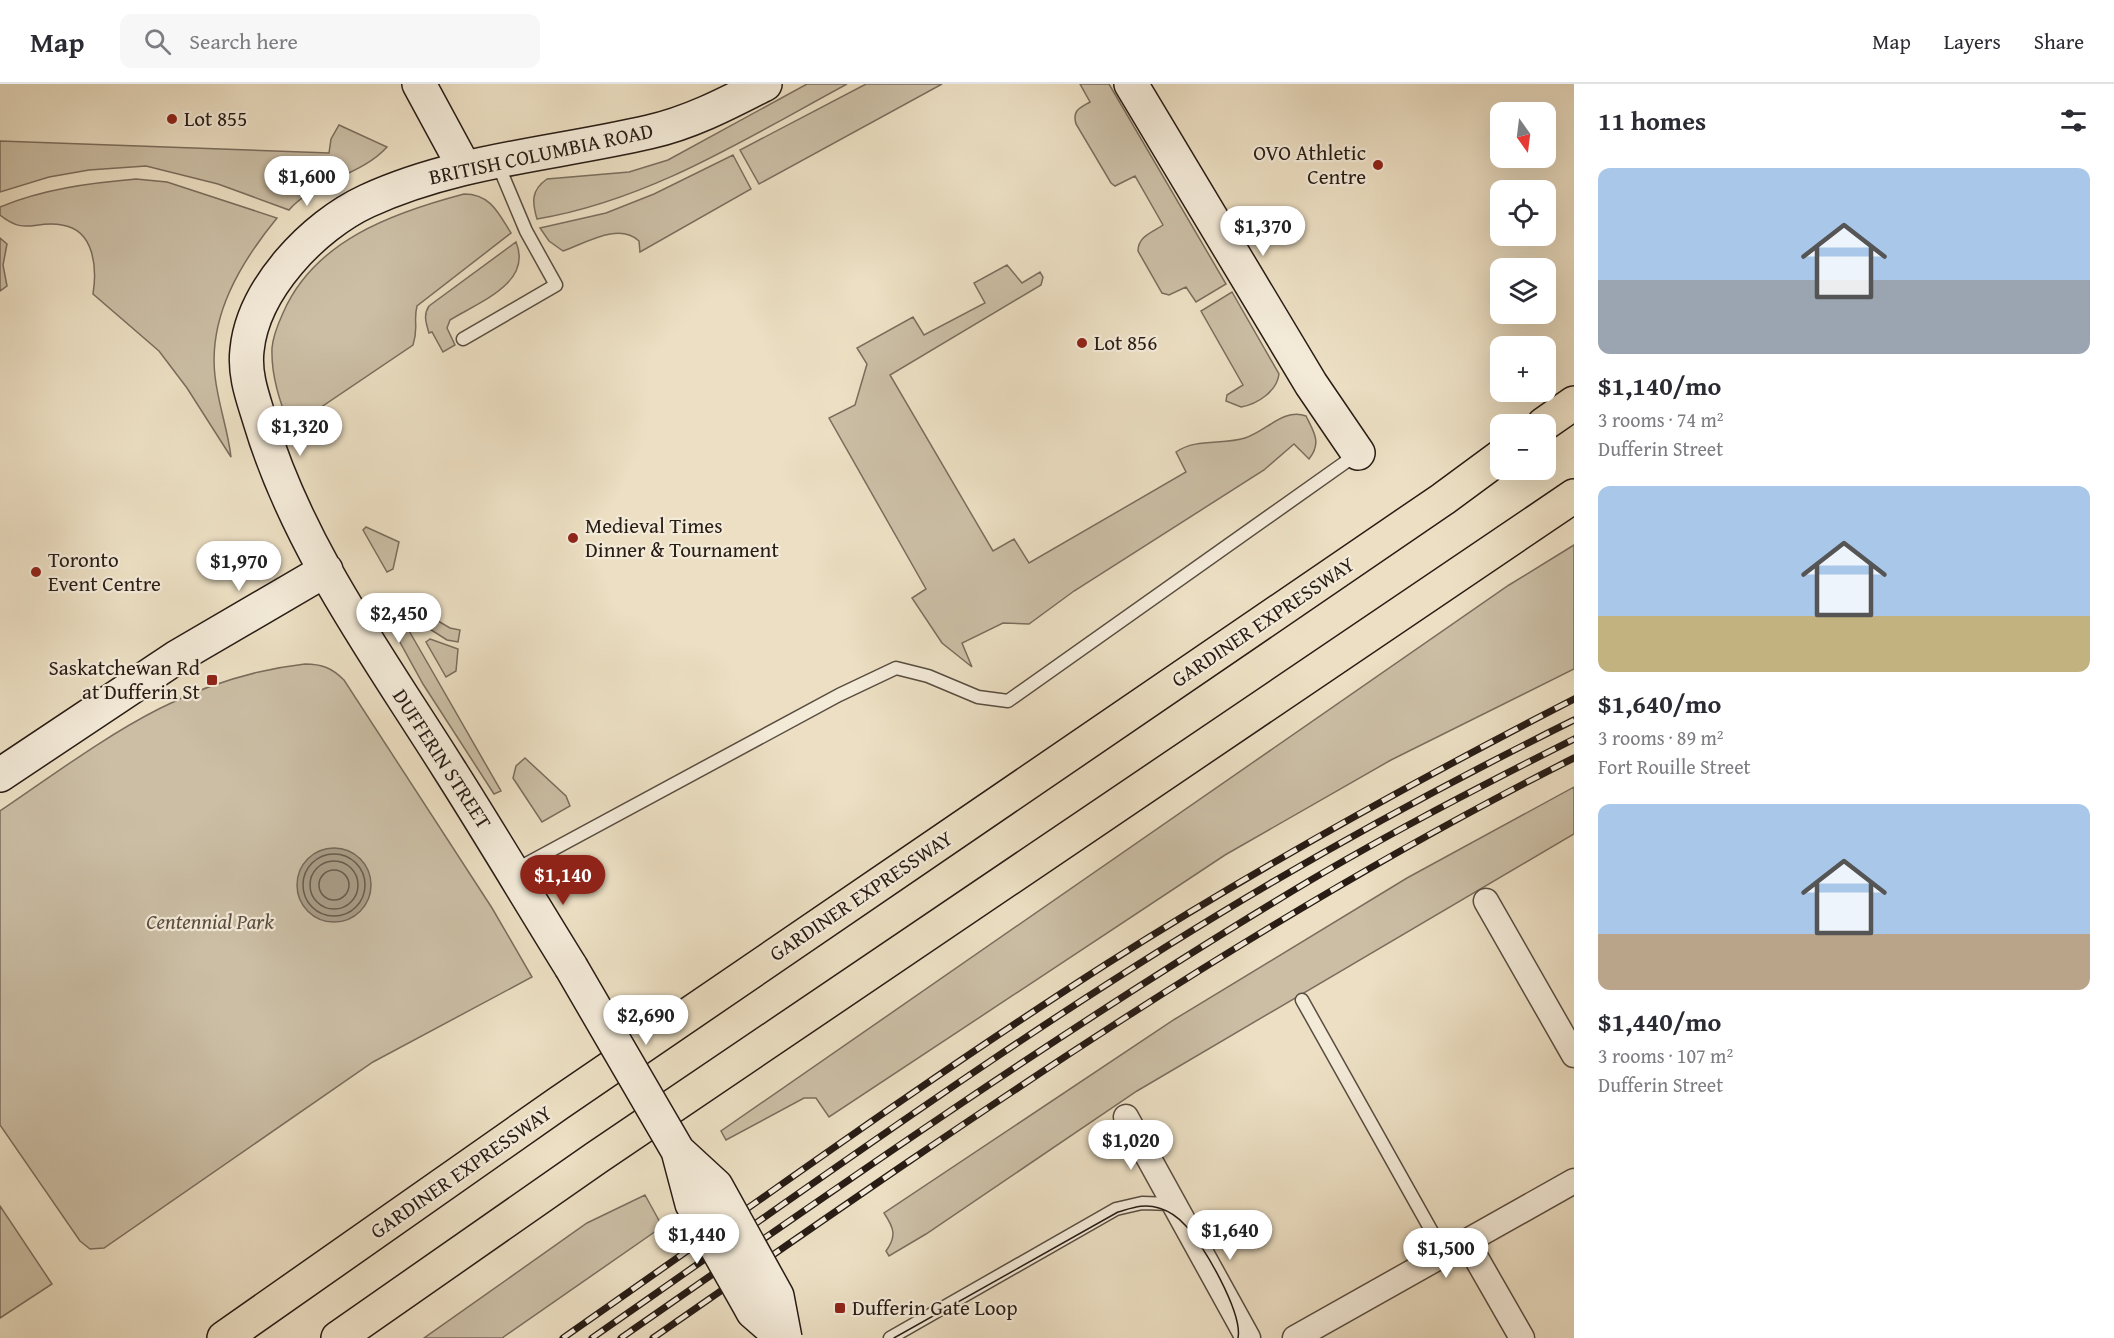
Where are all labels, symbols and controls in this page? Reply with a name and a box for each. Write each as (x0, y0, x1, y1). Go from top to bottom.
search box (120, 14, 540, 68)
text: Map (30, 21, 84, 62)
icon: search (141, 25, 174, 58)
text: Search here (189, 25, 298, 57)
text: Map (1872, 26, 1911, 57)
text: Layers (1944, 26, 2001, 57)
text: Share (2034, 26, 2084, 57)
text: 11 homes (1598, 101, 1706, 140)
north arrow (1490, 102, 1556, 168)
map controls (1490, 102, 1556, 480)
place label: Lot 855 (184, 103, 247, 134)
icon: filters (2057, 104, 2090, 137)
marker: Lot 855 (165, 112, 179, 126)
street label: BRITISH COLUMBIA ROAD (426, 115, 656, 192)
place label: OVO Athletic Centre (1253, 137, 1366, 192)
pin: $1,600 (258, 156, 356, 207)
marker: OVO Athletic Centre (1371, 158, 1385, 172)
text: $1,600 (278, 161, 336, 190)
button: locate (1490, 180, 1556, 246)
pin: $1,370 (1214, 206, 1312, 257)
icon: home (1790, 207, 1898, 315)
text: $1,370 (1234, 211, 1292, 240)
button: layers (1490, 258, 1556, 324)
place label: Lot 856 (1094, 327, 1157, 358)
marker: Lot 856 (1075, 336, 1089, 350)
button: + (1490, 336, 1556, 402)
text: $1,140/mo (1598, 366, 1721, 405)
text: 3 rooms · 74 m² (1598, 405, 1724, 434)
pin: $1,320 (251, 406, 349, 457)
text: $1,320 (271, 411, 329, 440)
button: − (1490, 414, 1556, 480)
text: Dufferin Street (1598, 434, 1723, 463)
place label: Medieval Times Dinner & Tournament (585, 510, 779, 565)
icon: home (1790, 525, 1898, 633)
marker: Medieval Times Dinner & Tournament (566, 531, 580, 545)
pin: $1,970 (190, 541, 288, 592)
place label: Toronto Event Centre (48, 544, 161, 599)
text: $1,970 (210, 546, 268, 575)
street label: GARDINER EXPRESSWAY (1165, 548, 1361, 695)
marker: Toronto Event Centre (29, 565, 43, 579)
pin: $2,450 (350, 593, 448, 644)
text: $2,450 (370, 598, 428, 627)
place label: Saskatchewan Rd at Dufferin St (49, 652, 201, 707)
marker: Saskatchewan Rd at Dufferin St (205, 673, 219, 687)
street label: DUFFERIN STREET (385, 682, 500, 835)
text: $1,640/mo (1598, 684, 1721, 723)
text: 3 rooms · 89 m² (1598, 723, 1724, 752)
text: Fort Rouille Street (1598, 752, 1751, 781)
street label: GARDINER EXPRESSWAY (763, 822, 959, 969)
icon: home (1790, 843, 1898, 951)
pin: $1,140 (514, 855, 612, 906)
text: $1,140 (534, 860, 592, 889)
park label: Centennial Park (146, 906, 274, 937)
pin: $2,690 (597, 995, 695, 1046)
text: $2,690 (617, 1000, 675, 1029)
text: $1,440/mo (1598, 1002, 1721, 1041)
text: 3 rooms · 107 m² (1598, 1041, 1733, 1070)
text: Dufferin Street (1598, 1070, 1723, 1099)
street label: GARDINER EXPRESSWAY (364, 1097, 558, 1246)
pin: $1,020 (1082, 1120, 1180, 1171)
text: $1,020 (1102, 1125, 1160, 1154)
pin: $1,640 (1181, 1210, 1279, 1261)
pin: $1,440 (648, 1214, 746, 1265)
text: $1,640 (1201, 1215, 1259, 1244)
text: $1,440 (668, 1219, 726, 1248)
pin: $1,500 (1397, 1228, 1495, 1279)
text: $1,500 (1417, 1233, 1475, 1262)
place label: Dufferin Gate Loop (852, 1292, 1018, 1323)
marker: Dufferin Gate Loop (833, 1301, 847, 1315)

